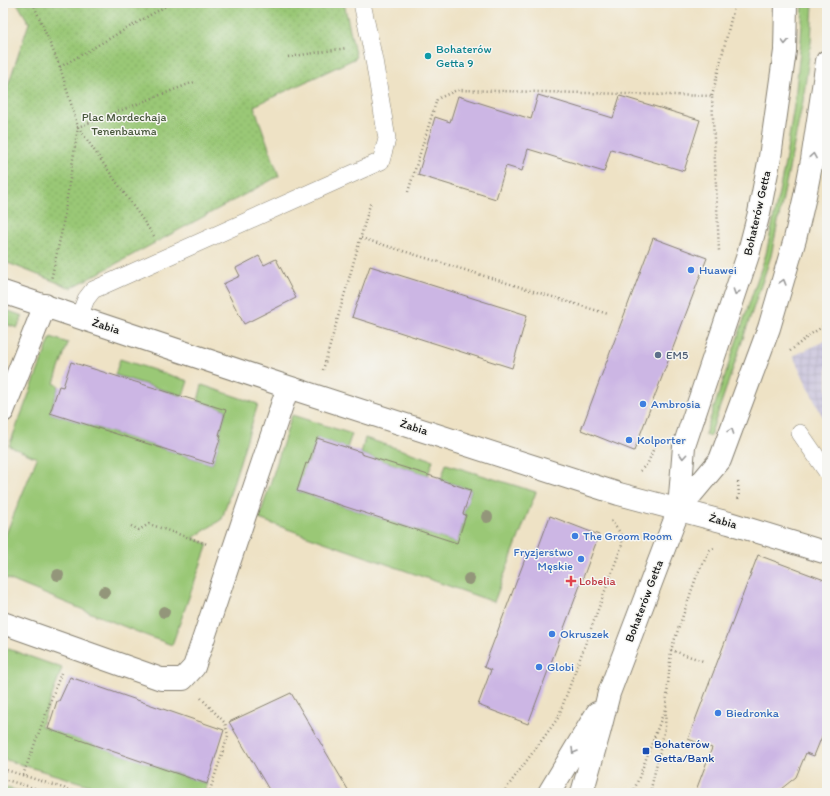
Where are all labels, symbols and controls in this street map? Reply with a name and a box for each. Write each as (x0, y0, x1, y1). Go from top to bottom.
one-way arrow (781, 39, 789, 45)
place label: Bohaterów Getta 9 (436, 42, 492, 70)
marker: Bohaterów Getta 9 (423, 51, 433, 61)
park label: Plac Mordechaja Tenenbauma (82, 110, 166, 138)
one-way arrow (808, 153, 816, 159)
street label: Bohaterów Getta (740, 169, 774, 257)
place label: Huawei (699, 263, 737, 277)
marker: Huawei (686, 265, 696, 275)
one-way arrow (778, 279, 787, 286)
one-way arrow (732, 289, 740, 296)
street label: Żabia (90, 315, 123, 337)
place label: EM5 (666, 348, 688, 362)
marker: EM5 (653, 350, 663, 360)
place label: Ambrosia (651, 397, 701, 411)
marker: Ambrosia (638, 399, 648, 409)
street label: Żabia (398, 416, 431, 438)
one-way arrow (726, 428, 735, 435)
place label: Kolporter (637, 433, 686, 447)
marker: Kolporter (624, 435, 634, 445)
one-way arrow (678, 453, 687, 459)
street label: Żabia (707, 510, 739, 532)
place label: The Groom Room (583, 529, 672, 543)
marker: The Groom Room (570, 531, 580, 541)
place label: Fryzjerstwo Męskie (514, 545, 573, 573)
marker: Fryzjerstwo Męskie (576, 554, 586, 564)
street label: Bohaterów Getta (622, 558, 666, 644)
place label: Lobelia (579, 574, 617, 588)
marker: Lobelia (566, 576, 576, 586)
place label: Okruszek (560, 627, 609, 641)
marker: Okruszek (547, 629, 557, 639)
place label: Globi (547, 660, 574, 674)
marker: Globi (534, 662, 544, 672)
place label: Biedronka (726, 706, 780, 720)
marker: Biedronka (713, 708, 723, 718)
place label: Bohaterów Getta/Bank (654, 737, 714, 765)
marker: Bohaterów Getta/Bank (641, 746, 651, 756)
one-way arrow (572, 747, 579, 754)

